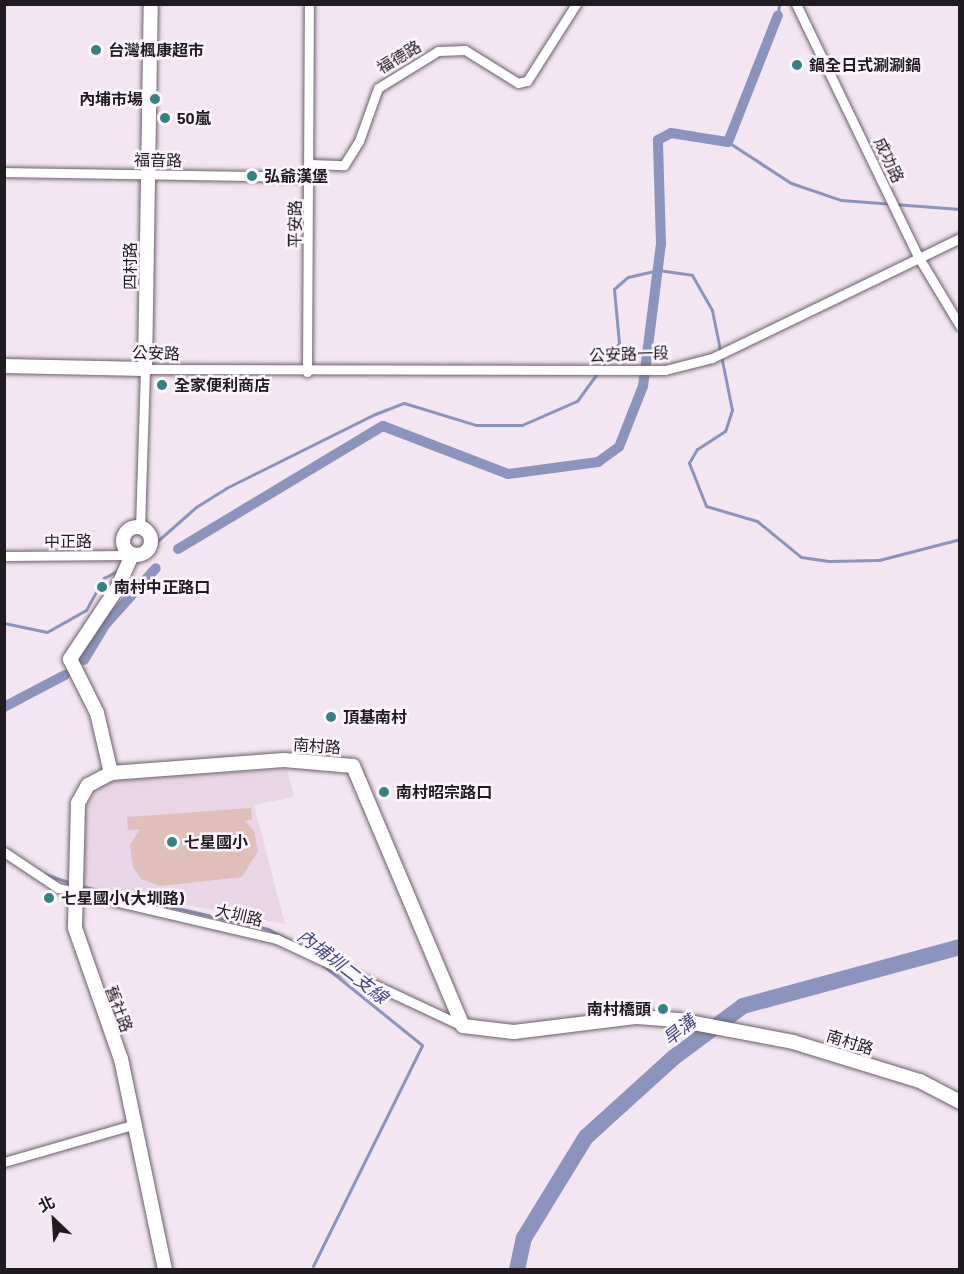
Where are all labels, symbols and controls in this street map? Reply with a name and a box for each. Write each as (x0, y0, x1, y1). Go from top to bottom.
street label: 福德路 (373, 36, 425, 78)
place label: 台灣楓康超市 (108, 40, 204, 60)
marker: 台灣楓康超市 (89, 43, 103, 57)
place label: 鍋全日式涮涮鍋 (809, 55, 921, 75)
marker: 鍋全日式涮涮鍋 (790, 58, 804, 72)
place label: 內埔市場 (79, 89, 143, 109)
marker: 內埔市場 (148, 92, 162, 106)
place label: 50嵐 (177, 108, 211, 128)
marker: 50嵐 (158, 111, 172, 125)
street label: 成功路 (870, 134, 908, 186)
street label: 福音路 (134, 150, 182, 170)
place label: 弘爺漢堡 (264, 166, 328, 186)
marker: 弘爺漢堡 (245, 169, 259, 183)
street label: 平安路 (285, 200, 305, 248)
street label: 四村路 (120, 242, 140, 290)
street label: 公安路 (132, 343, 180, 363)
street label: 公安路一段 (589, 343, 669, 365)
place label: 全家便利商店 (174, 375, 270, 395)
marker: 全家便利商店 (155, 378, 169, 392)
street label: 中正路 (44, 531, 92, 551)
place label: 南村中正路口 (114, 577, 210, 597)
marker: 南村中正路口 (95, 580, 109, 594)
place label: 頂基南村 (343, 707, 407, 727)
marker: 頂基南村 (324, 710, 338, 724)
street label: 南村路 (292, 735, 342, 757)
place label: 南村昭宗路口 (396, 782, 492, 802)
marker: 南村昭宗路口 (377, 785, 391, 799)
place label: 七星國小 (184, 832, 248, 852)
marker: 七星國小 (165, 835, 179, 849)
place label: 七星國小(大圳路) (61, 888, 184, 908)
marker: 七星國小(大圳路) (42, 891, 56, 905)
street label: 大圳路 (213, 900, 265, 930)
water label: 內埔圳二支線 (294, 924, 392, 1008)
street label: 舊社路 (101, 983, 137, 1035)
place label: 南村橋頭 (587, 999, 651, 1019)
marker: 南村橋頭 (656, 1002, 670, 1016)
water label: 旱溝 (658, 1010, 700, 1050)
street label: 南村路 (824, 1026, 876, 1058)
north arrow (24, 1190, 84, 1250)
text: 北 (35, 1191, 57, 1215)

